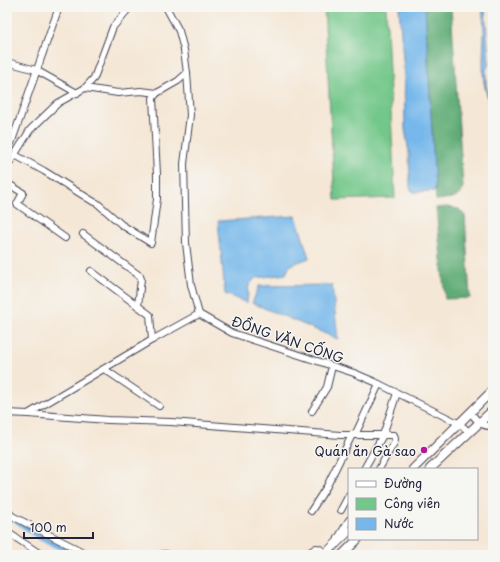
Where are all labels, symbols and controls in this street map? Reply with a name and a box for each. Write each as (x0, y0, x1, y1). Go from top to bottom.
street label: ĐỒNG VĂN CỐNG (229, 311, 347, 367)
place label: Quán ăn Gà sao (315, 441, 416, 460)
marker: Quán ăn Gà sao (419, 445, 429, 455)
legend (348, 468, 478, 540)
text: Đường (384, 474, 422, 492)
text: Công viên (384, 494, 440, 512)
scale bar (24, 514, 93, 540)
text: Nước (384, 514, 414, 532)
text: 100 m (30, 518, 67, 536)

